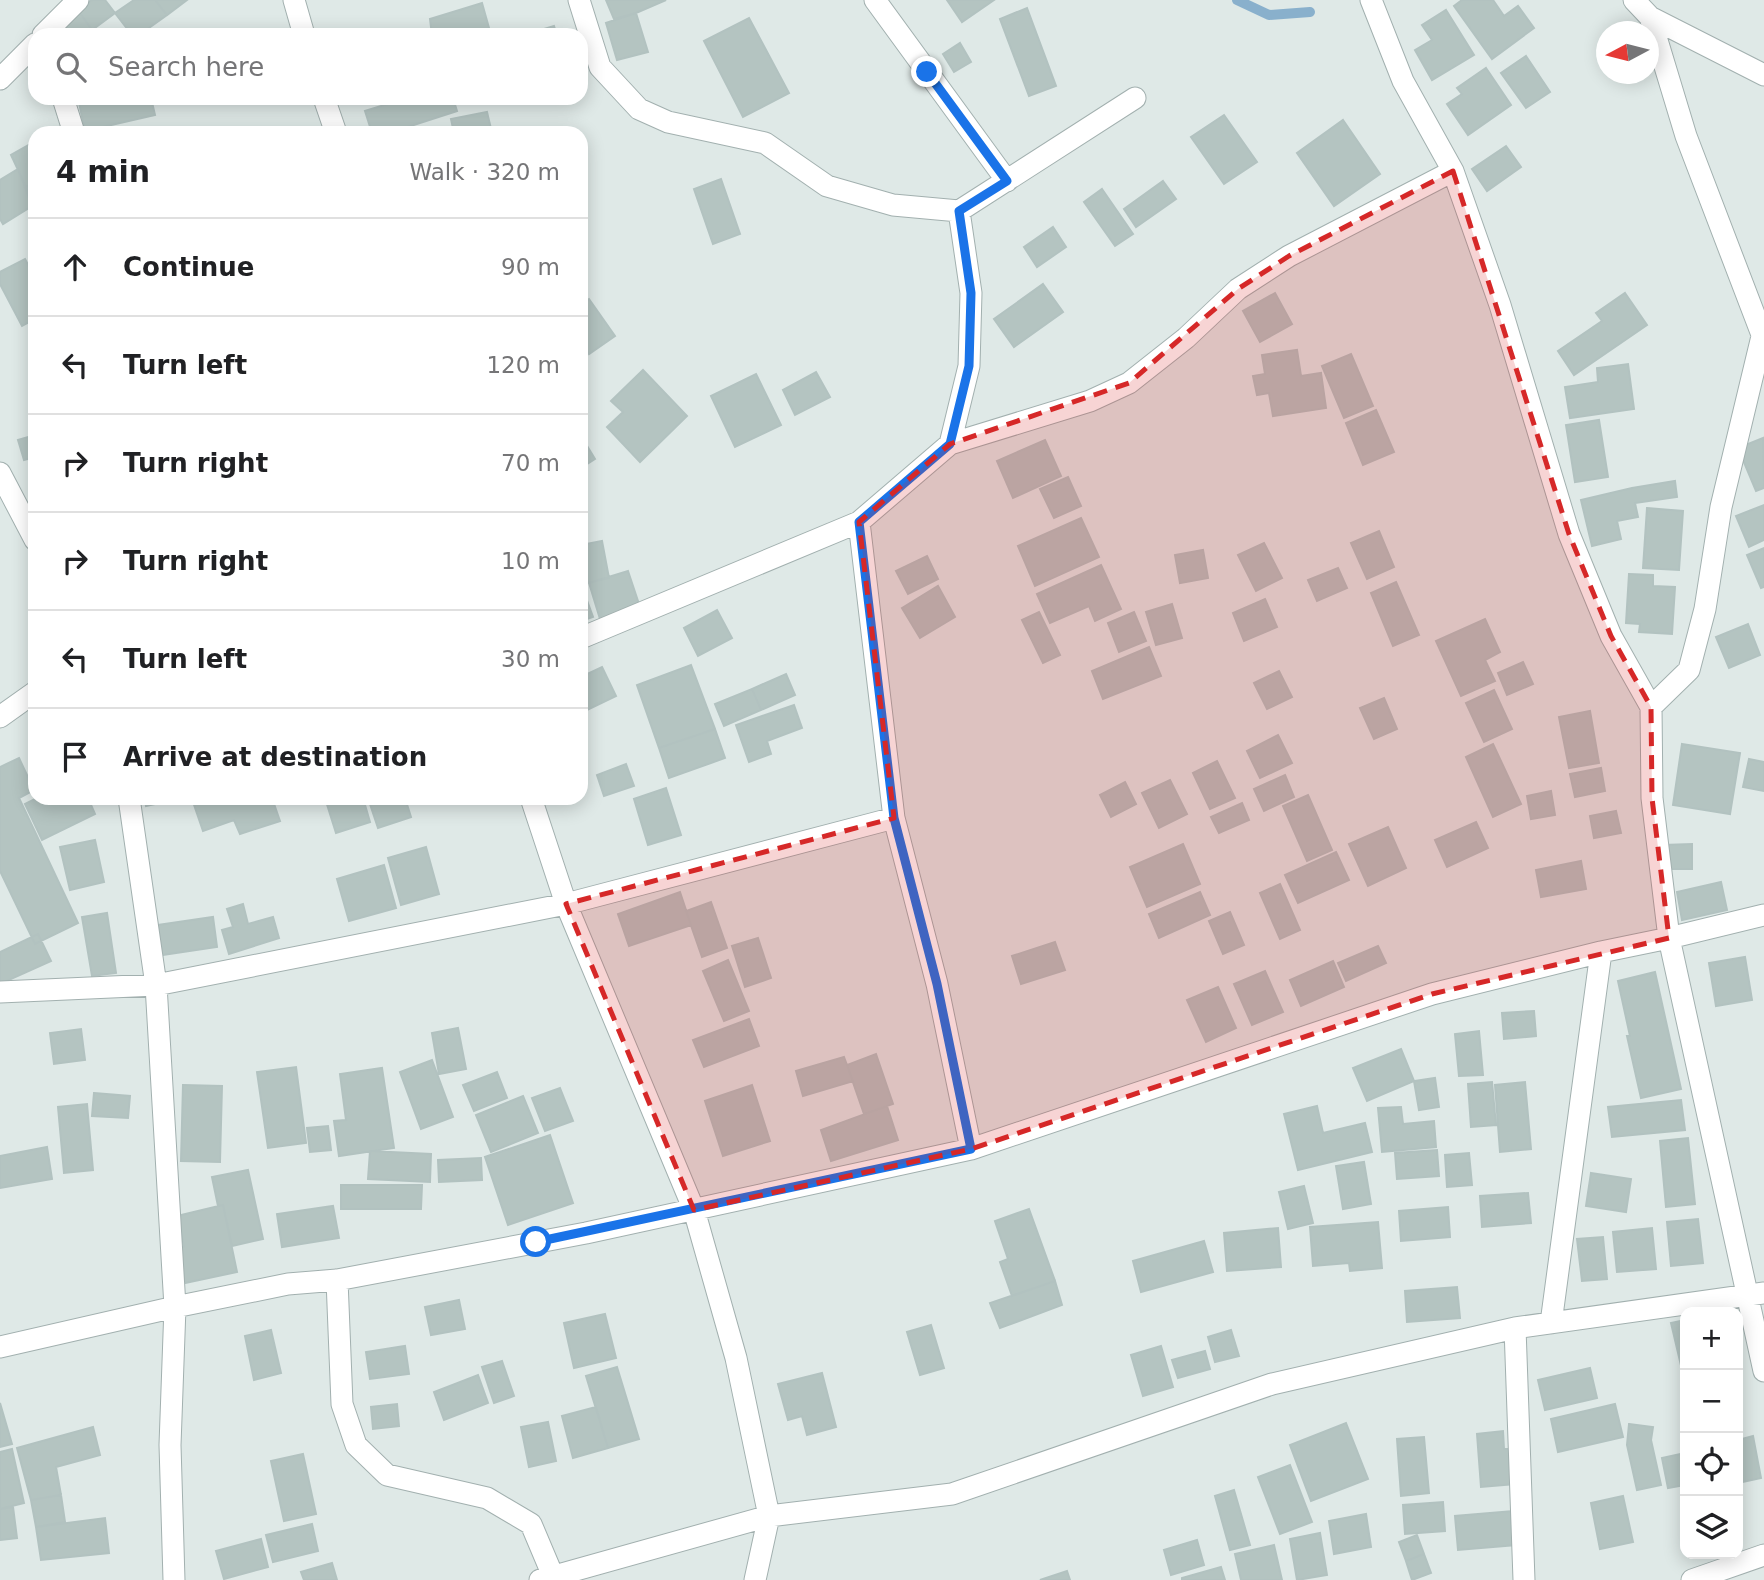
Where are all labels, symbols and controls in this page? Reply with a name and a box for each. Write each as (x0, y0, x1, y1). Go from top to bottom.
north arrow (1596, 21, 1659, 84)
search box (28, 28, 588, 105)
icon: search (52, 48, 90, 86)
text: Search here (108, 52, 264, 82)
route end (911, 56, 942, 87)
text: 4 min (56, 154, 150, 189)
text: Walk · 320 m (409, 159, 560, 185)
icon: ahead (56, 248, 94, 286)
text: Continue (123, 252, 254, 282)
text: 90 m (501, 254, 560, 280)
icon: left (56, 346, 94, 384)
text: Turn left (123, 350, 247, 380)
text: 120 m (486, 352, 560, 378)
icon: right (56, 444, 94, 482)
text: Turn right (123, 448, 268, 478)
text: 70 m (501, 450, 560, 476)
icon: right (56, 542, 94, 580)
text: Turn right (123, 546, 268, 576)
text: 10 m (501, 548, 560, 574)
icon: left (56, 640, 94, 678)
text: Turn left (123, 644, 247, 674)
text: 30 m (501, 646, 560, 672)
icon: arrive (56, 738, 94, 776)
text: Arrive at destination (123, 742, 427, 772)
route start (520, 1226, 551, 1257)
map controls (1680, 1307, 1743, 1559)
button: + (1680, 1307, 1743, 1370)
button: − (1680, 1370, 1743, 1433)
button: locate (1680, 1433, 1743, 1496)
button: layers (1680, 1496, 1743, 1559)

